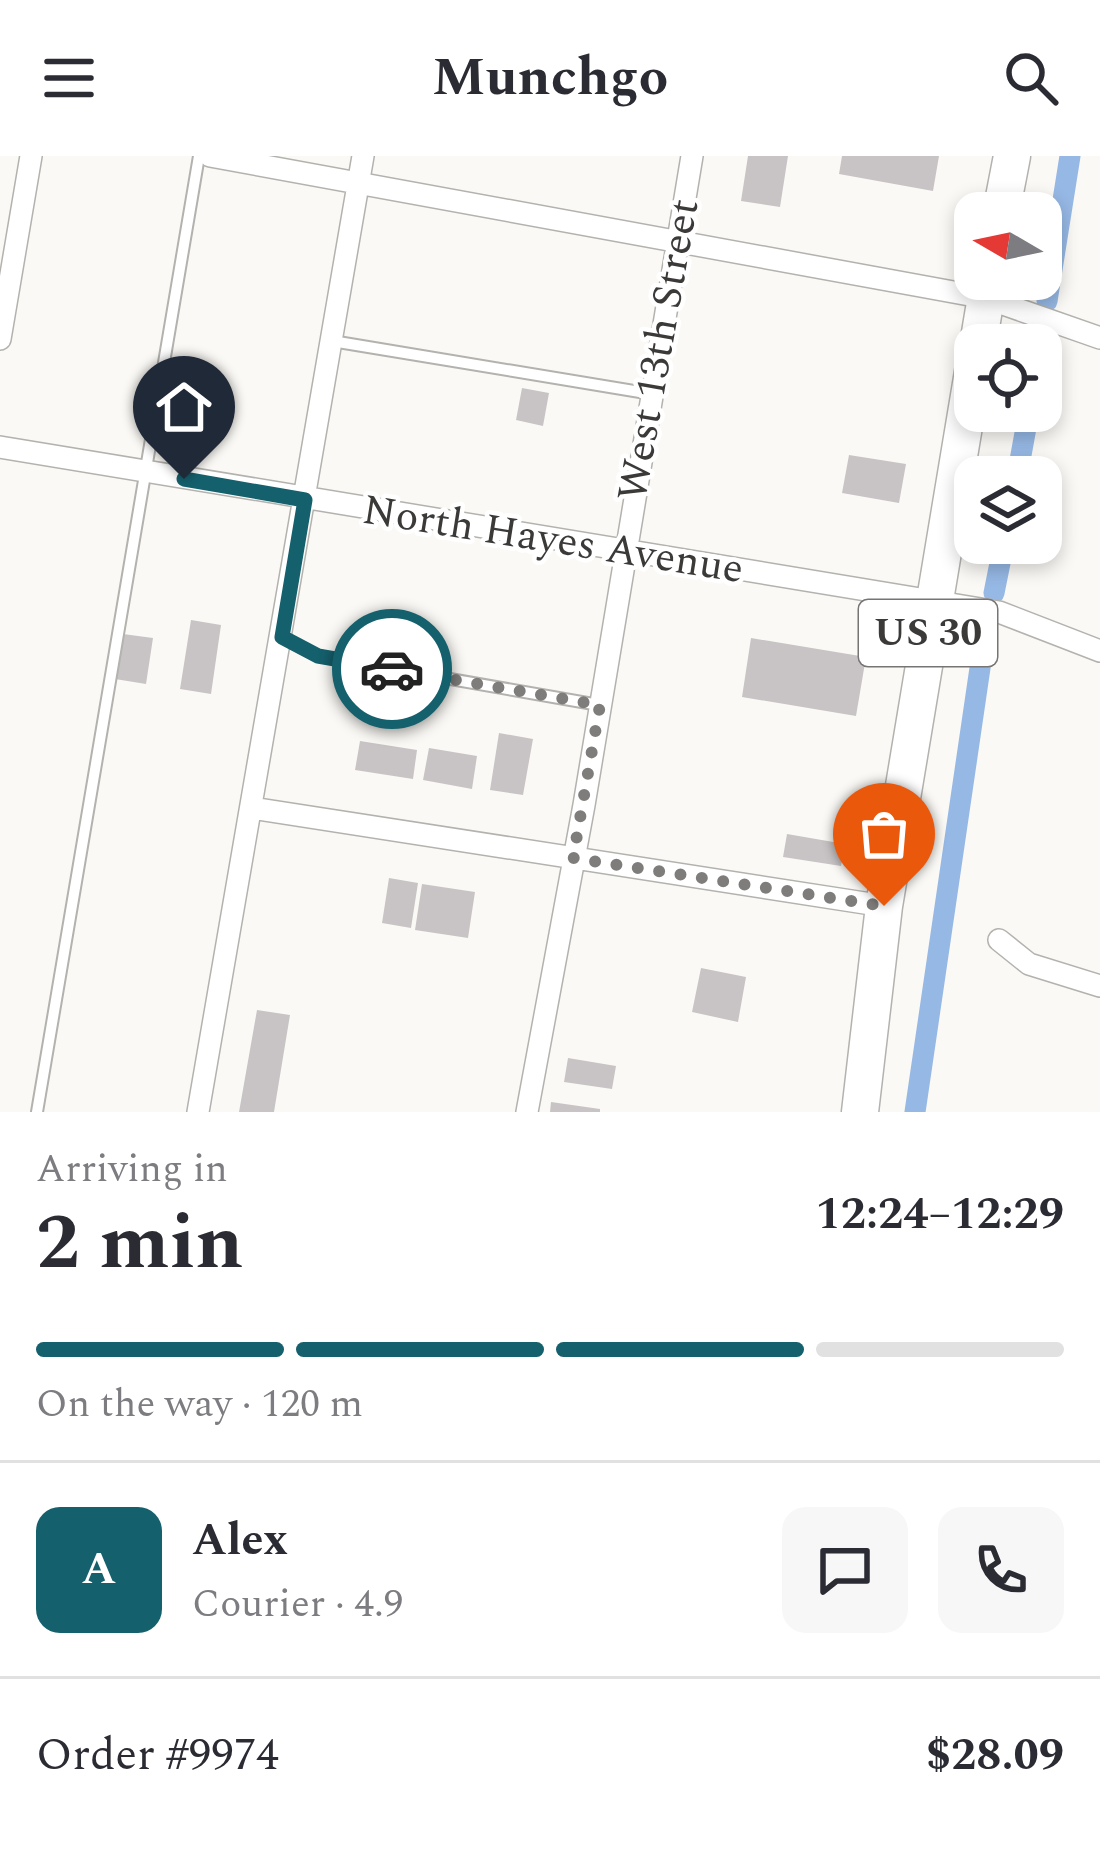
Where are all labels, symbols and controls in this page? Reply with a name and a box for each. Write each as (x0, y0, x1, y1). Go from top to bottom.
text: Munchgo (432, 37, 668, 119)
icon: menu (36, 45, 102, 111)
icon: search (998, 45, 1064, 111)
north arrow (954, 192, 1062, 300)
map controls (954, 192, 1062, 564)
street label: West 13th Street (601, 194, 717, 506)
button: locate (954, 324, 1062, 432)
pin (133, 356, 235, 479)
icon: home (151, 374, 217, 440)
button: layers (954, 456, 1062, 564)
street label: North Hayes Avenue (358, 479, 748, 601)
road number: US 30 (859, 600, 997, 666)
courier (332, 609, 452, 729)
icon: car (359, 636, 425, 702)
pin (833, 783, 935, 906)
icon: bag (851, 801, 917, 867)
text: Arriving in (36, 1140, 228, 1199)
text: 12:24–12:29 (815, 1180, 1064, 1249)
text: 2 min (36, 1184, 244, 1303)
text: On the way · 120 m (36, 1375, 363, 1434)
text: Alex (192, 1506, 288, 1575)
button: chat (782, 1507, 908, 1633)
button: phone (938, 1507, 1064, 1633)
text: A (82, 1535, 116, 1604)
text: Courier · 4.9 (192, 1575, 403, 1634)
text: Order #9974 (36, 1721, 279, 1790)
text: $28.09 (926, 1721, 1064, 1790)

